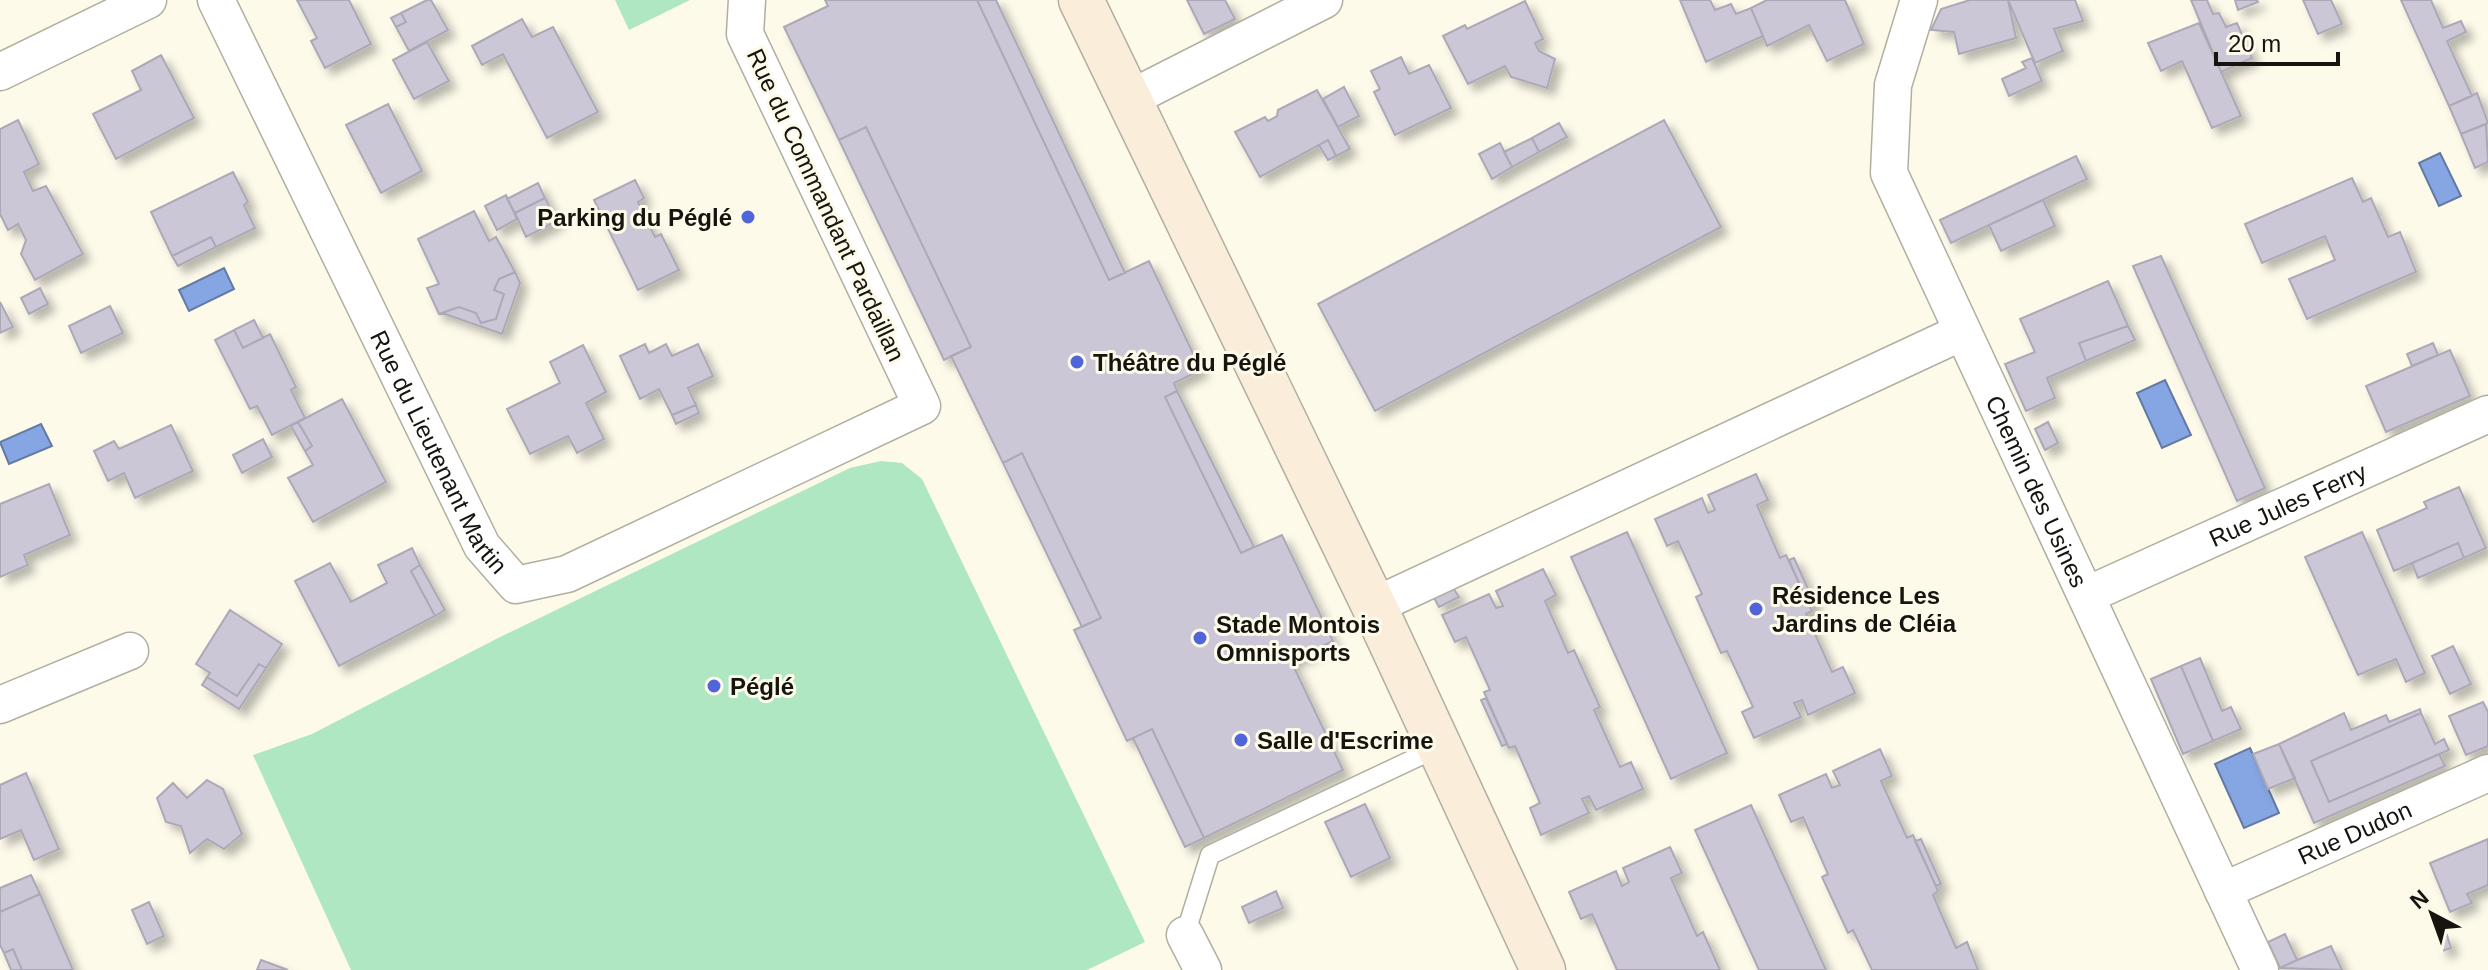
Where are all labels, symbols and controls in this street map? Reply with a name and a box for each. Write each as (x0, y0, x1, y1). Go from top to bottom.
scale bar (2216, 16, 2338, 66)
text: 20 m (2228, 30, 2281, 57)
street label: Rue du Commandant Pardaillan (742, 45, 910, 365)
place label: Parking du Péglé (537, 204, 732, 231)
marker: Parking du Péglé (739, 208, 757, 226)
street label: Rue du Lieutenant Martin (366, 326, 513, 579)
place label: Théâtre du Péglé (1093, 349, 1286, 376)
marker: Théâtre du Péglé (1068, 353, 1086, 371)
street label: Chemin des Usines (1981, 391, 2093, 591)
street label: Rue Jules Ferry (2205, 457, 2370, 552)
place label: Résidence Les Jardins de Cléia (1772, 582, 1957, 637)
marker: Résidence Les Jardins de Cléia (1747, 600, 1765, 618)
place label: Stade Montois Omnisports (1216, 611, 1380, 666)
marker: Stade Montois Omnisports (1191, 629, 1209, 647)
place label: Péglé (730, 673, 794, 700)
marker: Péglé (705, 677, 723, 695)
place label: Salle d'Escrime (1257, 727, 1433, 754)
marker: Salle d'Escrime (1232, 731, 1250, 749)
street label: Rue Dudon (2294, 795, 2416, 869)
north arrow (2392, 874, 2472, 954)
text: N (2405, 885, 2433, 914)

